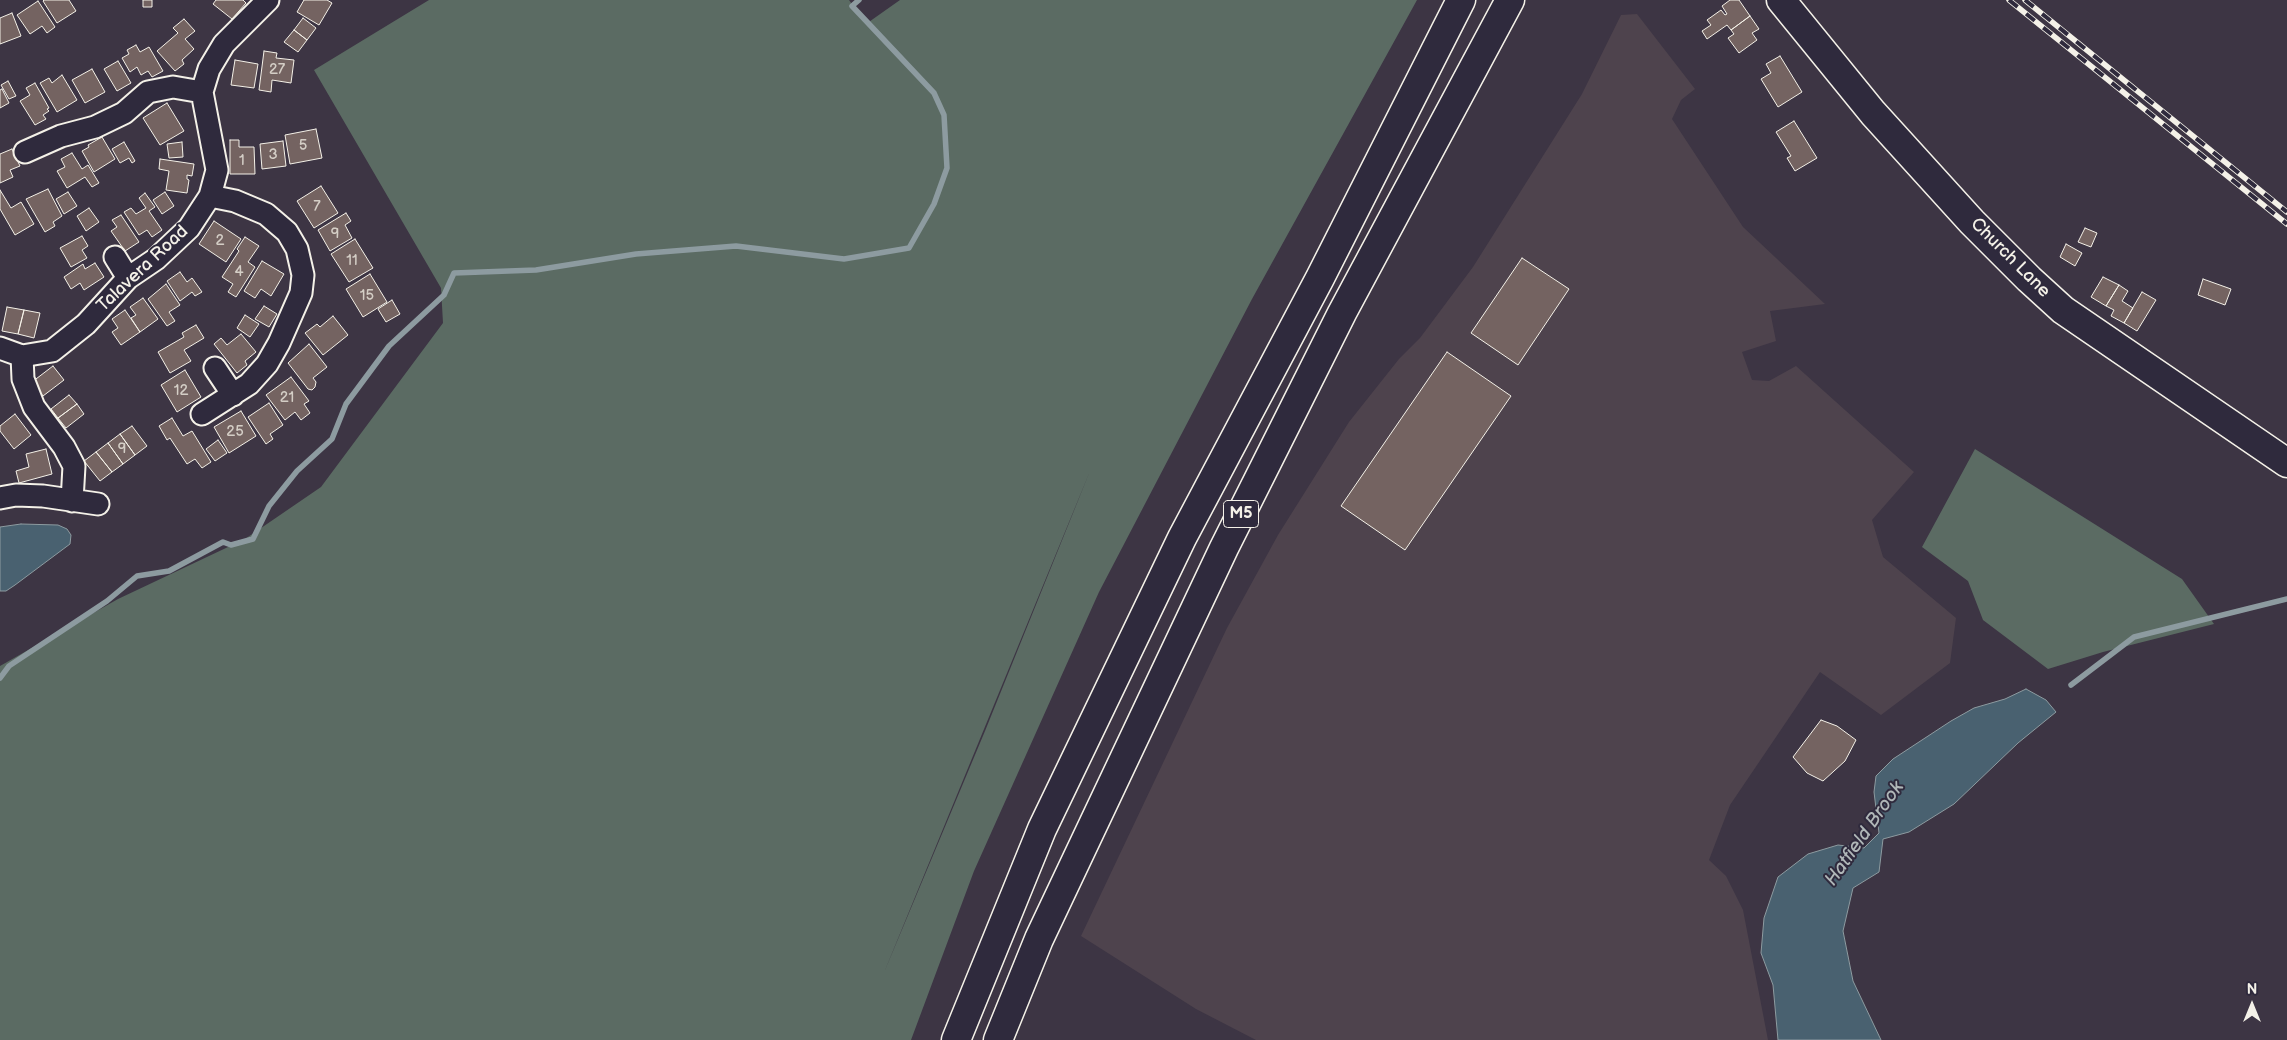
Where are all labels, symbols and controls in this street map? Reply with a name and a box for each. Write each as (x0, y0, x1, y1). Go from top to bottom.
house number: 27 (269, 61, 285, 79)
house number: 5 (299, 137, 307, 155)
house number: 3 (268, 146, 278, 164)
house number: 1 (239, 152, 245, 170)
house number: 7 (313, 198, 321, 216)
street label: Church Lane (1966, 214, 2054, 302)
street label: Talavera Road (93, 221, 193, 317)
house number: 9 (331, 225, 339, 243)
house number: 2 (216, 232, 224, 250)
house number: 11 (346, 252, 358, 270)
house number: 4 (234, 263, 244, 281)
house number: 15 (360, 287, 374, 305)
house number: 12 (174, 382, 188, 400)
house number: 21 (280, 389, 294, 407)
house number: 25 (226, 423, 244, 441)
house number: 9 (118, 440, 126, 458)
road number: M5 (1224, 500, 1258, 528)
water label: Hatfield Brook (1821, 777, 1909, 891)
north arrow (2227, 980, 2277, 1030)
text: N (2247, 981, 2257, 998)

